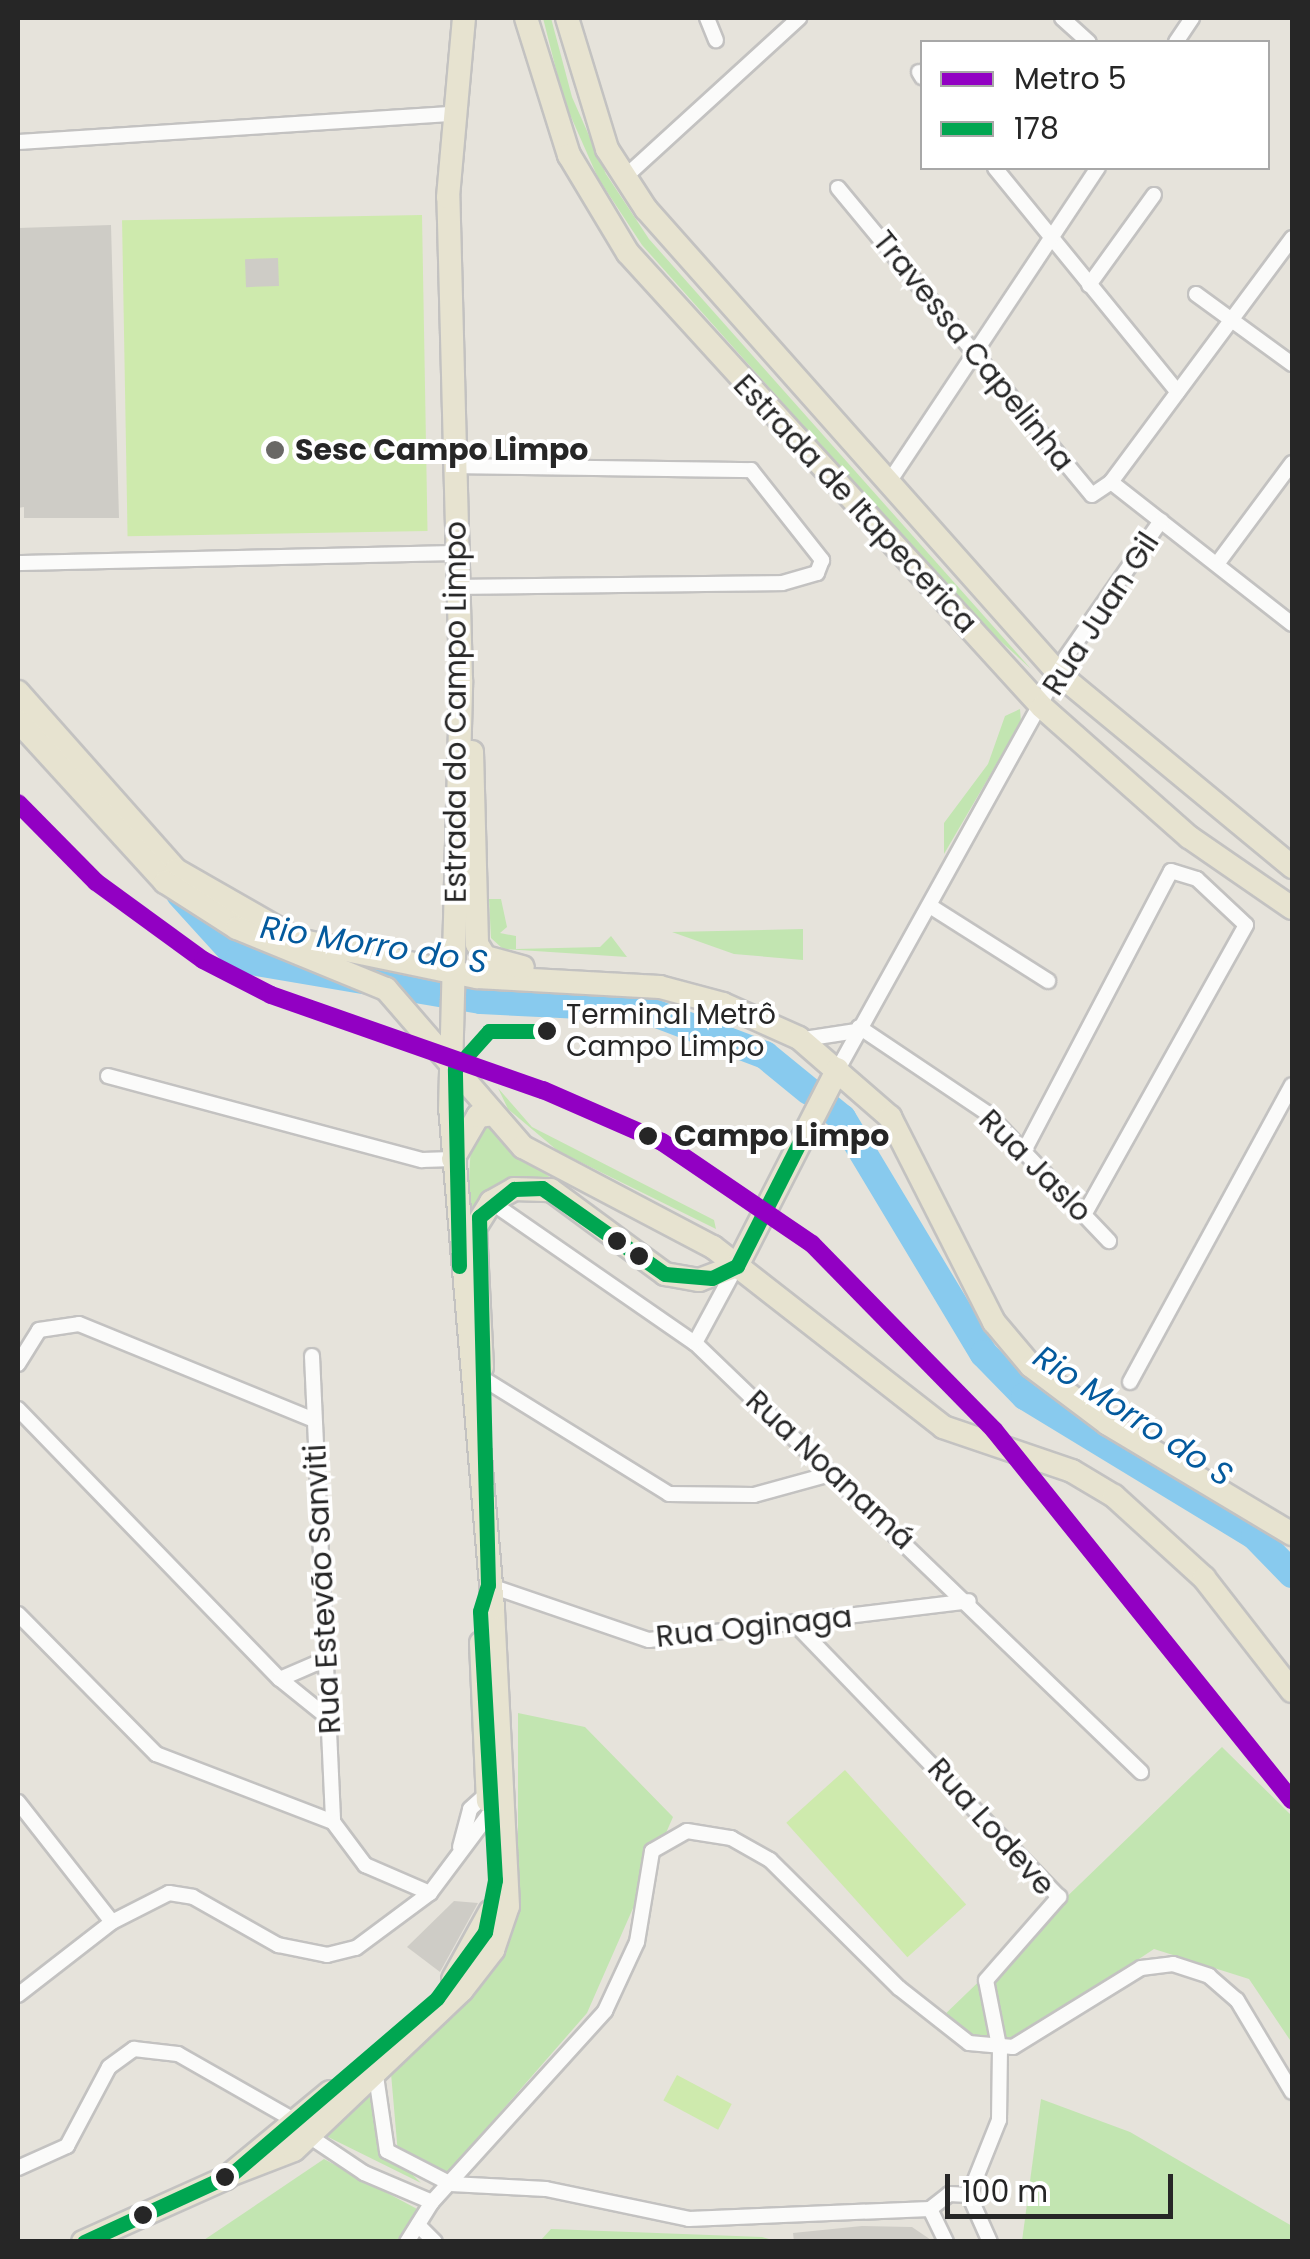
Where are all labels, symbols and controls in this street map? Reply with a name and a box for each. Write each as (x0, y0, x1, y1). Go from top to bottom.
legend (920, 40, 1270, 170)
text: Metro 5 (1014, 57, 1127, 100)
text: 178 (1014, 107, 1059, 150)
street label: Travessa Capelinha (865, 224, 1081, 478)
street label: Estrada de Itapecerica (726, 367, 984, 641)
place label: Sesc Campo Limpo (295, 432, 588, 468)
marker: Sesc Campo Limpo (264, 439, 286, 461)
street label: Estrada do Campo Limpo (438, 521, 474, 903)
street label: Rua Juan Gil (1035, 526, 1167, 702)
water label: Rio Morro do S (258, 908, 490, 982)
place label: Terminal Metrô Campo Limpo (566, 998, 776, 1064)
marker: Terminal Metrô Campo Limpo (537, 1021, 557, 1041)
street label: Rua Jaslo (971, 1102, 1099, 1230)
place label: Campo Limpo (674, 1118, 889, 1154)
marker: Campo Limpo (631, 1119, 665, 1153)
unlabelled marker (607, 1231, 627, 1251)
unlabelled marker (629, 1246, 649, 1266)
water label: Rio Morro do S (1026, 1337, 1240, 1495)
street label: Rua Noanamá (738, 1383, 922, 1557)
street label: Rua Estevão Sanviti (297, 1443, 349, 1735)
street label: Rua Oginaga (654, 1599, 854, 1655)
street label: Rua Lodeve (920, 1751, 1062, 1903)
scale bar (950, 2154, 1178, 2216)
unlabelled marker (215, 2167, 235, 2187)
text: 100 m (962, 2170, 1048, 2213)
unlabelled marker (133, 2205, 153, 2225)

